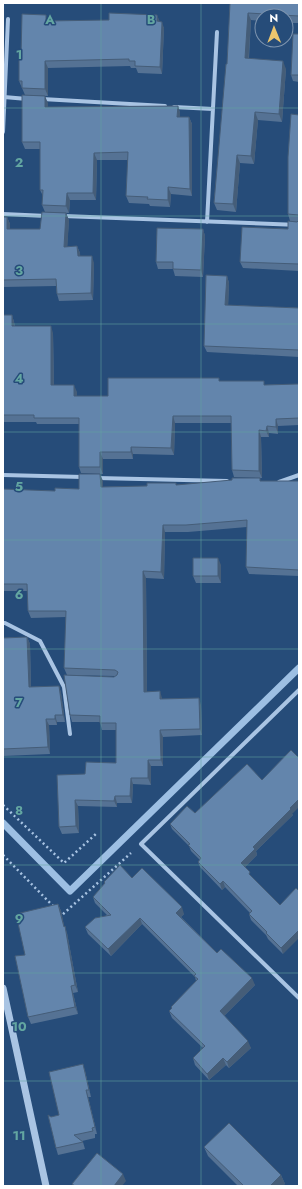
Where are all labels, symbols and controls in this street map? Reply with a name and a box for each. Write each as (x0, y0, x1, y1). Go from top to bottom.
north arrow (254, 8, 294, 48)
text: A (44, 10, 55, 29)
text: B (147, 10, 156, 29)
text: N (269, 10, 278, 26)
text: 1 (16, 45, 22, 64)
text: 2 (15, 153, 23, 172)
text: 3 (15, 261, 23, 280)
text: 4 (14, 369, 24, 388)
text: 5 (15, 477, 23, 496)
text: 6 (15, 585, 24, 604)
text: 7 (15, 693, 23, 712)
text: 8 (15, 801, 23, 820)
text: 9 (15, 909, 24, 928)
text: 10 (11, 1017, 27, 1036)
text: 11 (12, 1126, 26, 1145)

